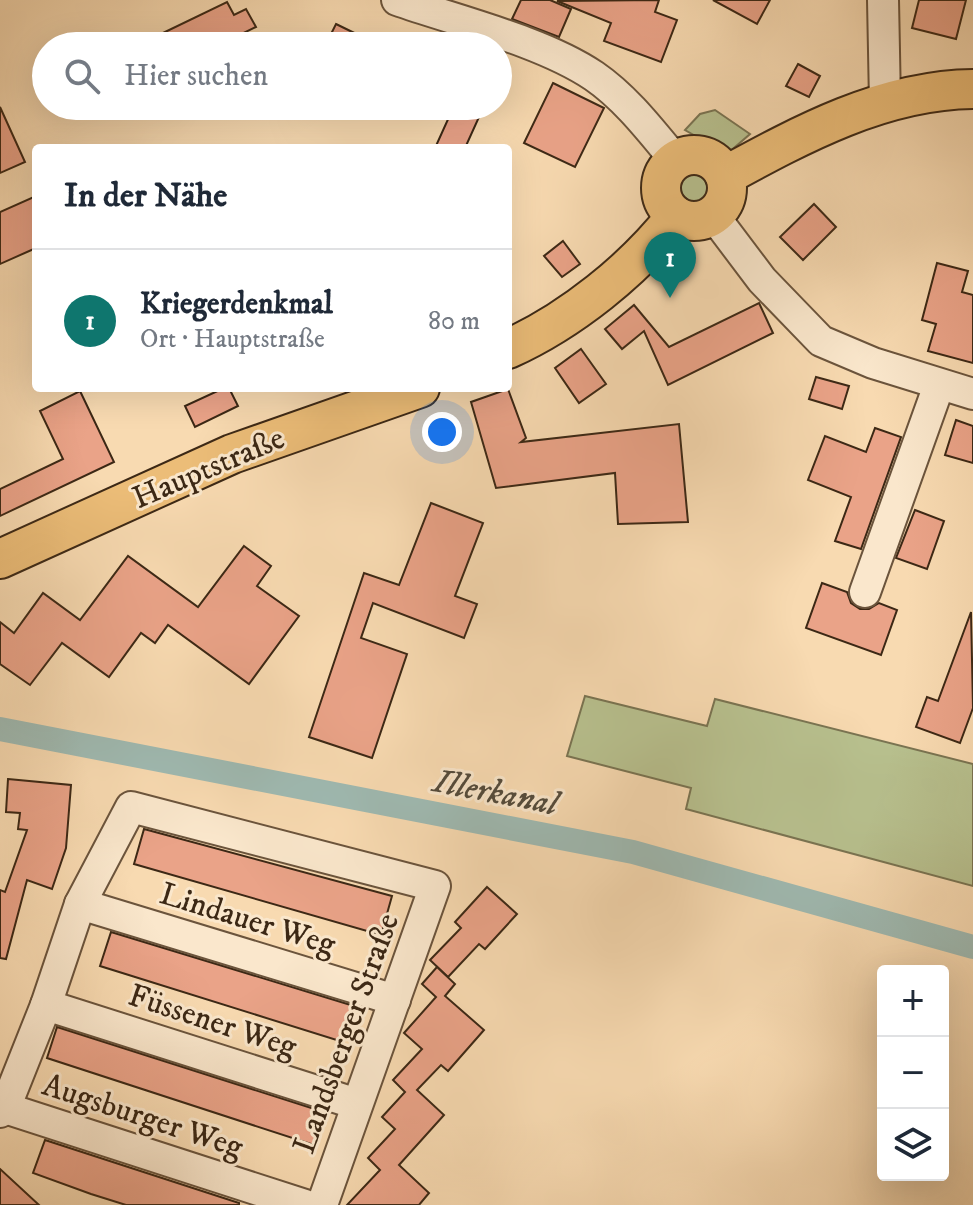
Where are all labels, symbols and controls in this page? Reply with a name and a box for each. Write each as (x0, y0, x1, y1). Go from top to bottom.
search box (32, 32, 512, 120)
icon: search (60, 54, 104, 98)
text: Hier suchen (124, 58, 268, 95)
text: In der Nähe (64, 175, 227, 217)
pin: 1 (644, 232, 696, 298)
text: Kriegerdenkmal (140, 286, 333, 323)
text: 1 (85, 305, 95, 338)
text: 80 m (428, 305, 480, 338)
text: Ort · Hauptstraße (140, 323, 325, 356)
your location (422, 412, 462, 452)
street label: Hauptstraße (127, 419, 291, 519)
water label: Illerkanal (428, 760, 564, 826)
street label: Lindauer Weg (155, 874, 340, 966)
street label: Landsberger Straße (285, 908, 409, 1159)
map controls (877, 965, 949, 1181)
button: + (877, 965, 949, 1037)
street label: Füssener Weg (123, 976, 302, 1068)
button: − (877, 1037, 949, 1109)
street label: Augsburger Weg (37, 1066, 248, 1168)
button: layers (877, 1109, 949, 1181)

